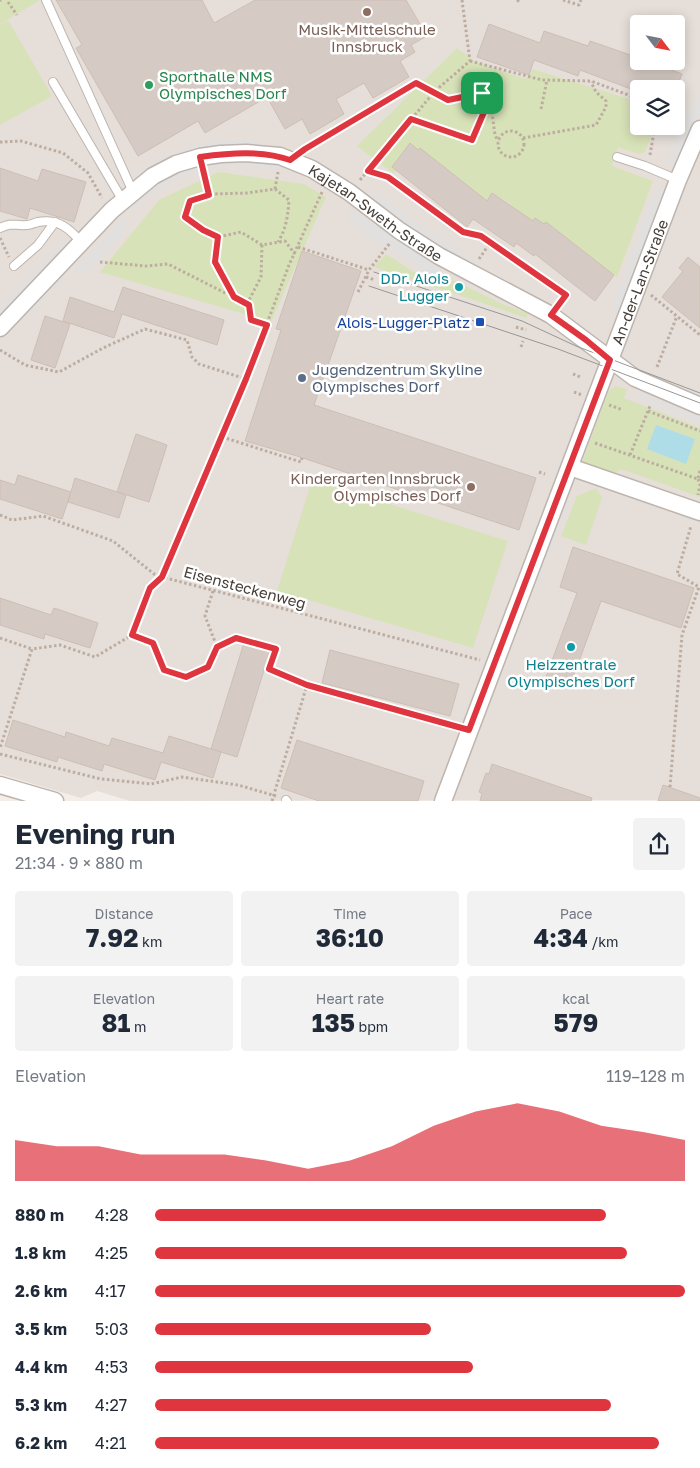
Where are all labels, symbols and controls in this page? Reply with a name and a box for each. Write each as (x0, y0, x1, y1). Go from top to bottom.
marker: Musik-Mittelschule Innsbruck (361, 6, 373, 18)
north arrow (630, 15, 685, 70)
map controls (630, 15, 685, 135)
place label: Musik-Mittelschule Innsbruck (298, 20, 436, 55)
place label: Sporthalle NMS Olympisches Dorf (159, 67, 287, 102)
pin (461, 72, 503, 114)
marker: Sporthalle NMS Olympisches Dorf (143, 79, 155, 91)
icon: arrive (468, 79, 496, 107)
button: layers (630, 80, 685, 135)
street label: Kajetan-Sweth-Straße (305, 160, 446, 265)
street label: An-der-Lan-Straße (608, 216, 671, 347)
place label: DDr. Alois Lugger (380, 269, 449, 304)
marker: DDr. Alois Lugger (453, 281, 465, 293)
place label: Alois-Lugger-Platz (337, 313, 470, 331)
marker: Alois-Lugger-Platz (474, 316, 486, 328)
place label: Jugendzentrum Skyline Olympisches Dorf (312, 360, 483, 395)
marker: Jugendzentrum Skyline Olympisches Dorf (296, 372, 308, 384)
place label: Kindergarten Innsbruck Olympisches Dorf (290, 469, 462, 504)
marker: Kindergarten Innsbruck Olympisches Dorf (465, 481, 477, 493)
street label: Eisensteckenweg (182, 562, 308, 612)
marker: Heizzentrale Olympisches Dorf (565, 641, 577, 653)
place label: Heizzentrale Olympisches Dorf (507, 655, 635, 690)
text: Evening run (15, 817, 175, 850)
button: share (633, 818, 685, 870)
text: 21:34 · 9 × 880 m (15, 853, 143, 873)
text: Distance (95, 905, 153, 922)
text: Time (334, 905, 366, 922)
text: Pace (560, 905, 592, 922)
text: 7.92 (86, 922, 138, 953)
text: 36:10 (316, 922, 384, 953)
text: 4:34 (533, 922, 588, 953)
text: km (138, 933, 162, 950)
text: /km (588, 933, 619, 950)
text: Elevation (93, 990, 155, 1007)
text: Heart rate (316, 990, 384, 1007)
text: kcal (562, 990, 590, 1007)
text: 81 (102, 1007, 131, 1038)
text: 135 (312, 1007, 355, 1038)
text: 579 (554, 1007, 598, 1038)
text: m (131, 1018, 146, 1035)
text: bpm (355, 1018, 388, 1035)
text: Elevation (15, 1066, 86, 1086)
text: 119–128 m (606, 1066, 685, 1086)
text: 880 m (15, 1205, 64, 1225)
text: 4:28 (95, 1205, 129, 1225)
text: 1.8 km (15, 1243, 66, 1263)
text: 4:25 (95, 1243, 128, 1263)
text: 2.6 km (15, 1281, 67, 1301)
text: 4:17 (95, 1281, 126, 1301)
text: 3.5 km (15, 1319, 67, 1339)
text: 5:03 (95, 1319, 128, 1339)
text: 4.4 km (15, 1357, 67, 1377)
text: 4:53 (95, 1357, 128, 1377)
text: 5.3 km (15, 1395, 67, 1415)
text: 4:27 (95, 1395, 127, 1415)
text: 6.2 km (15, 1433, 67, 1453)
text: 4:21 (95, 1433, 127, 1453)

